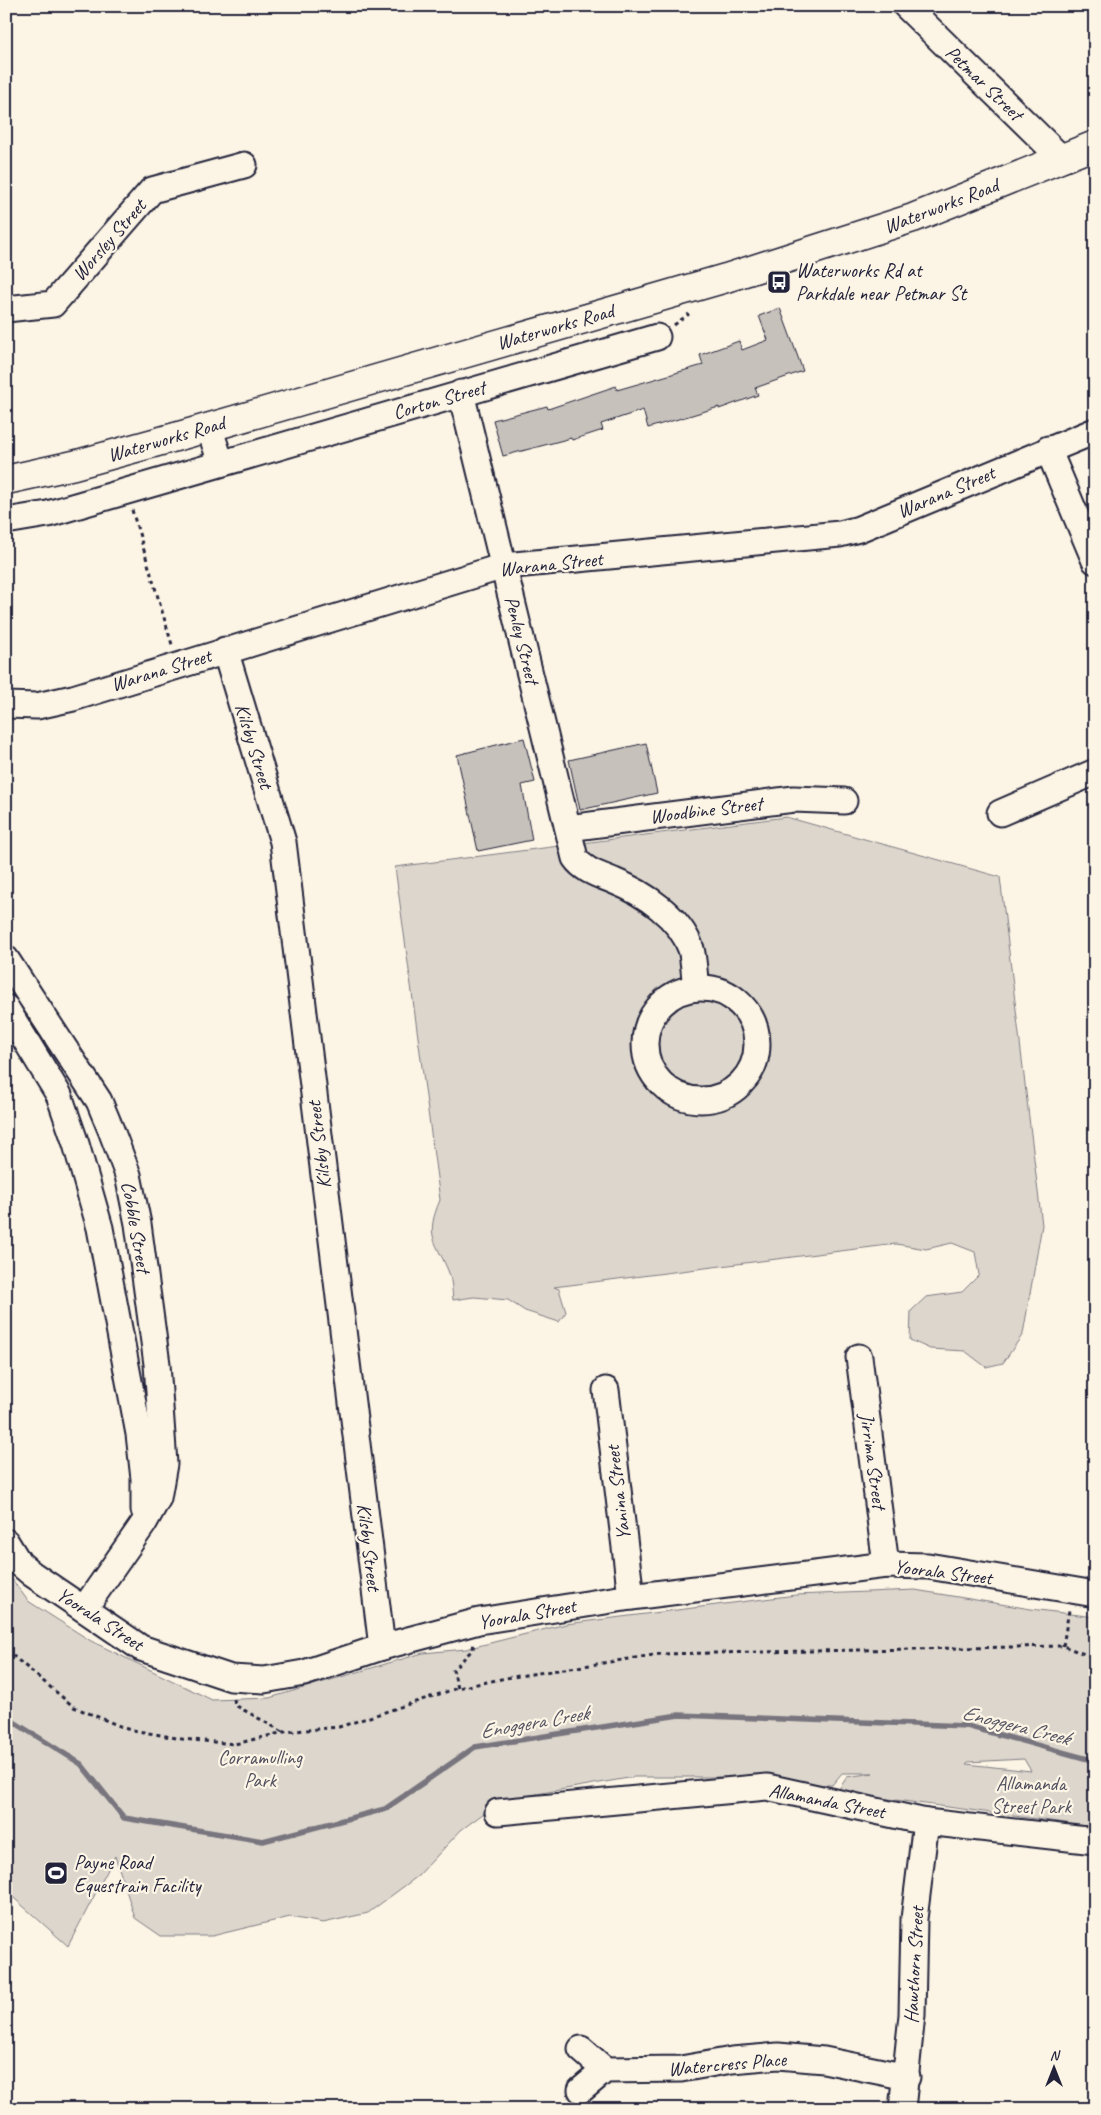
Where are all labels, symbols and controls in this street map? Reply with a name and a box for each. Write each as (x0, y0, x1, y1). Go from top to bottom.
street label: Petmar Street (940, 40, 1030, 128)
street label: Waterworks Road (880, 172, 1005, 239)
street label: Worsley Street (67, 192, 153, 286)
place label: Waterworks Rd at Parkdale near Petmar St (796, 258, 968, 306)
bus stop icon: Waterworks Rd at Parkdale near Petmar St (766, 269, 792, 295)
street label: Waterworks Road (494, 298, 619, 356)
street label: Corton Street (390, 374, 491, 425)
street label: Waterworks Road (105, 410, 230, 468)
street label: Warana Street (893, 459, 1001, 524)
street label: Warana Street (498, 546, 606, 582)
street label: Penley Street (499, 594, 546, 690)
street label: Warana Street (108, 642, 216, 697)
street label: Kilsby Street (229, 700, 279, 794)
street label: Woodbine Street (649, 790, 767, 829)
street label: Kilsby Street (301, 1098, 337, 1190)
street label: Cobble Street (116, 1179, 157, 1278)
street label: Jirrima Street (854, 1411, 893, 1514)
street label: Yanina Street (599, 1442, 636, 1542)
street label: Kilsby Street (351, 1502, 387, 1594)
street label: Yoorala Street (893, 1554, 996, 1591)
street label: Yoorala Street (52, 1582, 150, 1658)
street label: Yoorala Street (476, 1593, 580, 1635)
water label: Enoggera Creek (478, 1699, 595, 1744)
water label: Enoggera Creek (960, 1699, 1077, 1752)
park label: Corramulling Park (218, 1745, 303, 1793)
park label: Allamanda Street Park (991, 1771, 1072, 1819)
street label: Allamanda Street (767, 1777, 890, 1825)
place label: Payne Road Equestrain Facility (74, 1850, 203, 1898)
sports icon: Payne Road Equestrain Facility (43, 1860, 69, 1886)
street label: Hawthorn Street (898, 1904, 930, 2024)
north arrow (1028, 2042, 1078, 2092)
street label: Watercress Place (667, 2046, 788, 2082)
text: N (1050, 2047, 1061, 2064)

